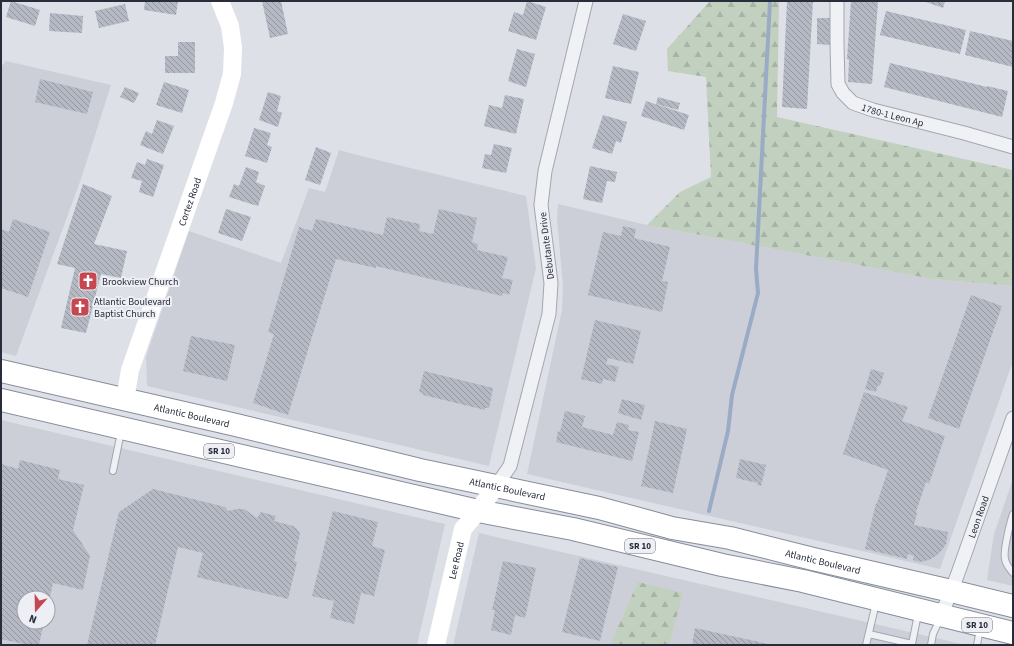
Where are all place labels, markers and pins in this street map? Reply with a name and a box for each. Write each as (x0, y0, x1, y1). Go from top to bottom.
church icon: Brookview Church (77, 270, 99, 292)
place label: Brookview Church (102, 275, 178, 289)
place label: Atlantic Boulevard Baptist Church (94, 295, 171, 321)
church icon: Atlantic Boulevard Baptist Church (69, 296, 91, 318)

